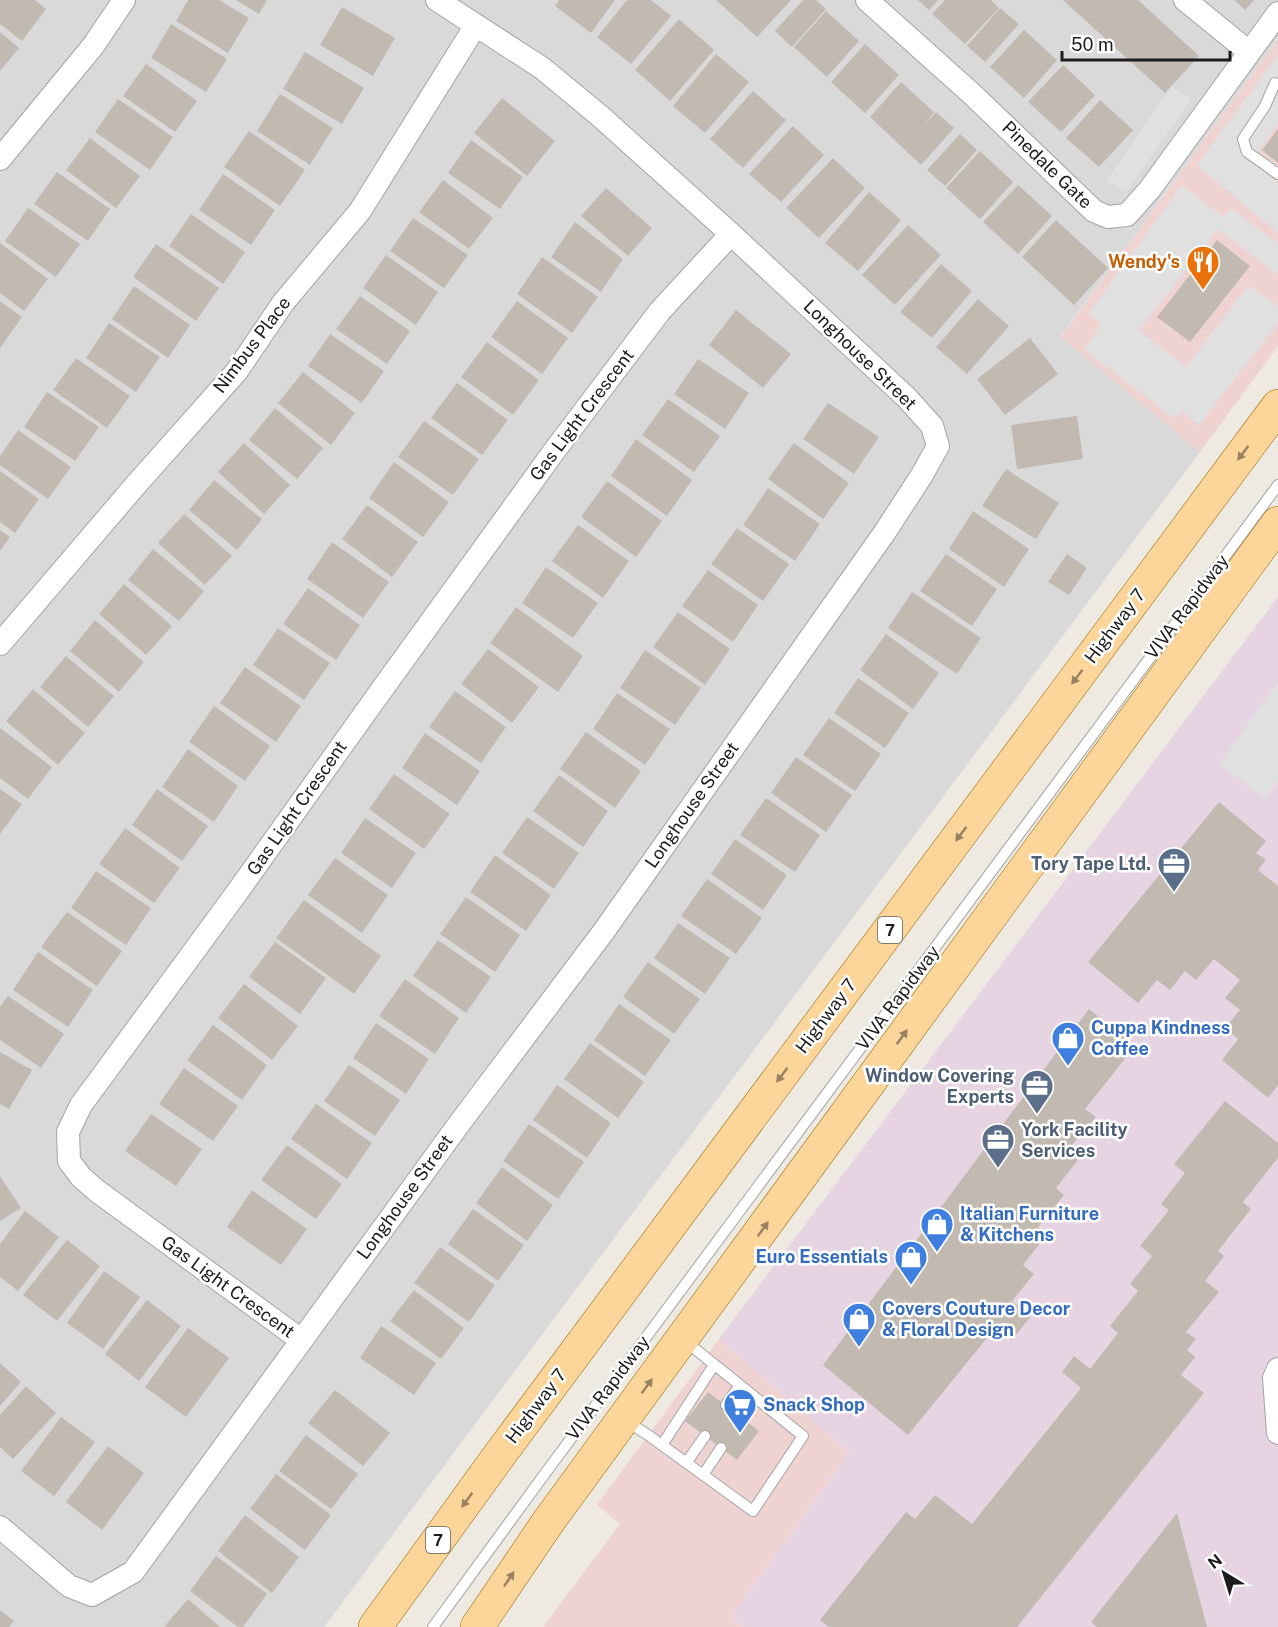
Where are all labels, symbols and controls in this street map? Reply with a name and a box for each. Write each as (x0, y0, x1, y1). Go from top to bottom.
scale bar (1062, 24, 1230, 62)
text: 50 m (1071, 34, 1114, 55)
street label: Pinedale Gate (998, 117, 1097, 213)
restaurant icon: Wendy's (1185, 244, 1221, 291)
place label: Wendy's (1108, 251, 1180, 272)
street label: Nimbus Place (209, 292, 295, 397)
street label: Longhouse Street (799, 295, 921, 414)
street label: Gas Light Crescent (525, 345, 638, 485)
one-way arrow (1237, 445, 1249, 461)
street label: VIVA Rapidway (1140, 550, 1233, 663)
street label: Highway 7 (1080, 584, 1149, 667)
one-way arrow (1071, 669, 1083, 685)
street label: Gas Light Crescent (242, 736, 351, 879)
street label: Longhouse Street (640, 738, 743, 872)
one-way arrow (955, 825, 967, 841)
office icon: Tory Tape Ltd. (1156, 846, 1192, 893)
place label: Tory Tape Ltd. (1031, 853, 1151, 874)
road number: 7 (878, 917, 902, 943)
street label: VIVA Rapidway (851, 941, 944, 1054)
street label: Highway 7 (791, 974, 860, 1057)
place label: Cuppa Kindness Coffee (1091, 1017, 1230, 1059)
shop icon: Cuppa Kindness Coffee (1050, 1020, 1086, 1067)
one-way arrow (896, 1030, 908, 1045)
place label: Window Covering Experts (865, 1065, 1014, 1107)
one-way arrow (776, 1066, 788, 1082)
office icon: Window Covering Experts (1019, 1068, 1055, 1115)
place label: York Facility Services (1021, 1119, 1128, 1161)
office icon: York Facility Services (980, 1122, 1016, 1169)
street label: Longhouse Street (352, 1130, 457, 1263)
place label: Italian Furniture & Kitchens (960, 1203, 1099, 1245)
shop icon: Italian Furniture & Kitchens (919, 1206, 955, 1253)
one-way arrow (756, 1221, 768, 1236)
street label: Gas Light Crescent (158, 1231, 299, 1342)
shop icon: Euro Essentials (893, 1239, 929, 1286)
place label: Euro Essentials (756, 1246, 888, 1267)
place label: Covers Couture Decor & Floral Design (882, 1298, 1071, 1340)
shop icon: Covers Couture Decor & Floral Design (841, 1301, 877, 1348)
street label: VIVA Rapidway (561, 1331, 654, 1444)
street label: Highway 7 (501, 1364, 570, 1447)
one-way arrow (641, 1378, 653, 1393)
supermarket icon: Snack Shop (722, 1387, 758, 1434)
place label: Snack Shop (763, 1394, 865, 1415)
one-way arrow (461, 1492, 473, 1508)
road number: 7 (426, 1527, 450, 1553)
north arrow (1194, 1543, 1254, 1603)
text: N (1204, 1550, 1226, 1573)
one-way arrow (504, 1570, 515, 1587)

